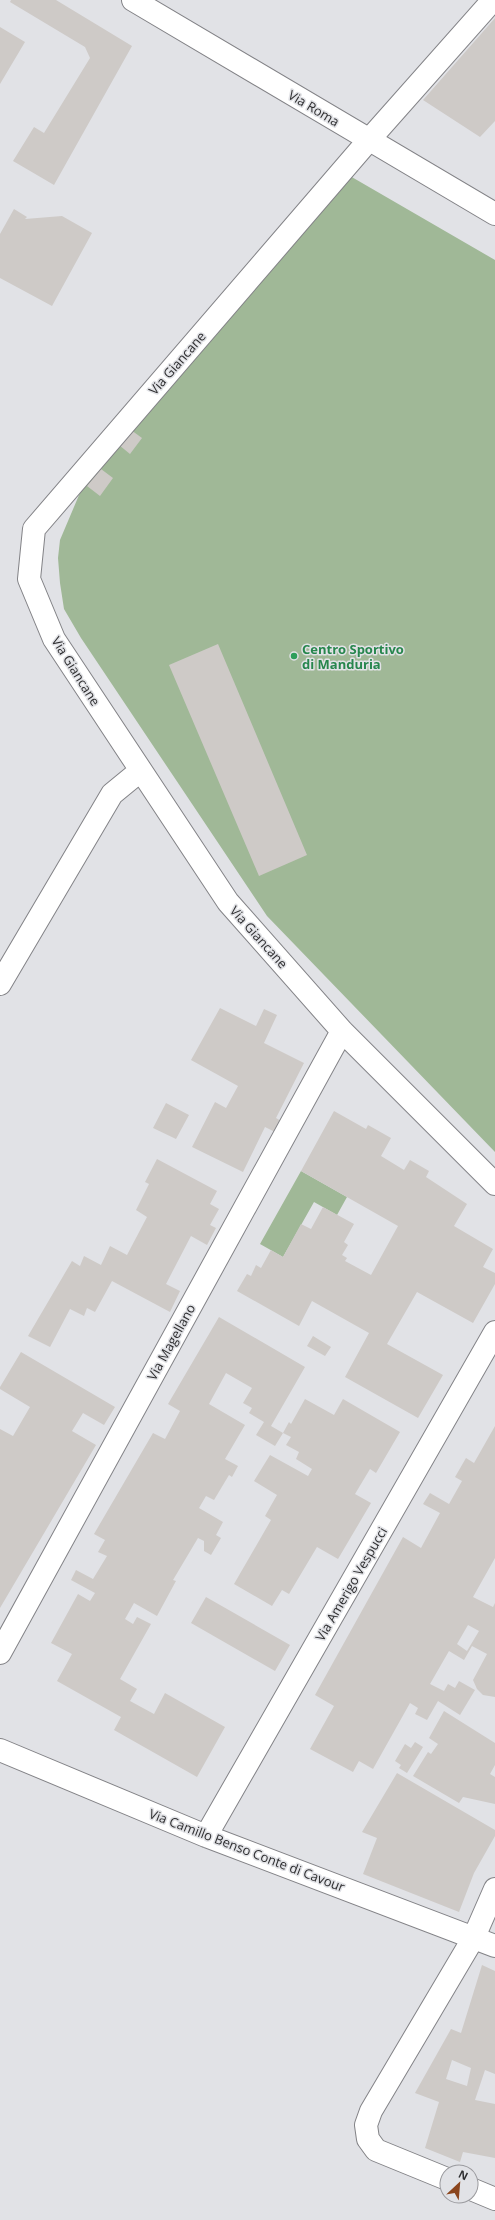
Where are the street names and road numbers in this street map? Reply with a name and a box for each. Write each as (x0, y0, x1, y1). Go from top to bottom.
street label: Via Roma (285, 86, 343, 130)
street label: Via Giancane (145, 328, 209, 398)
street label: Via Giancane (48, 633, 104, 709)
street label: Via Giancane (226, 902, 292, 972)
street label: Via Magellano (143, 1301, 199, 1383)
street label: Via Amerigo Vespucci (311, 1524, 391, 1644)
street label: Via Camillo Benso Conte di Cavour (147, 1804, 348, 1896)

